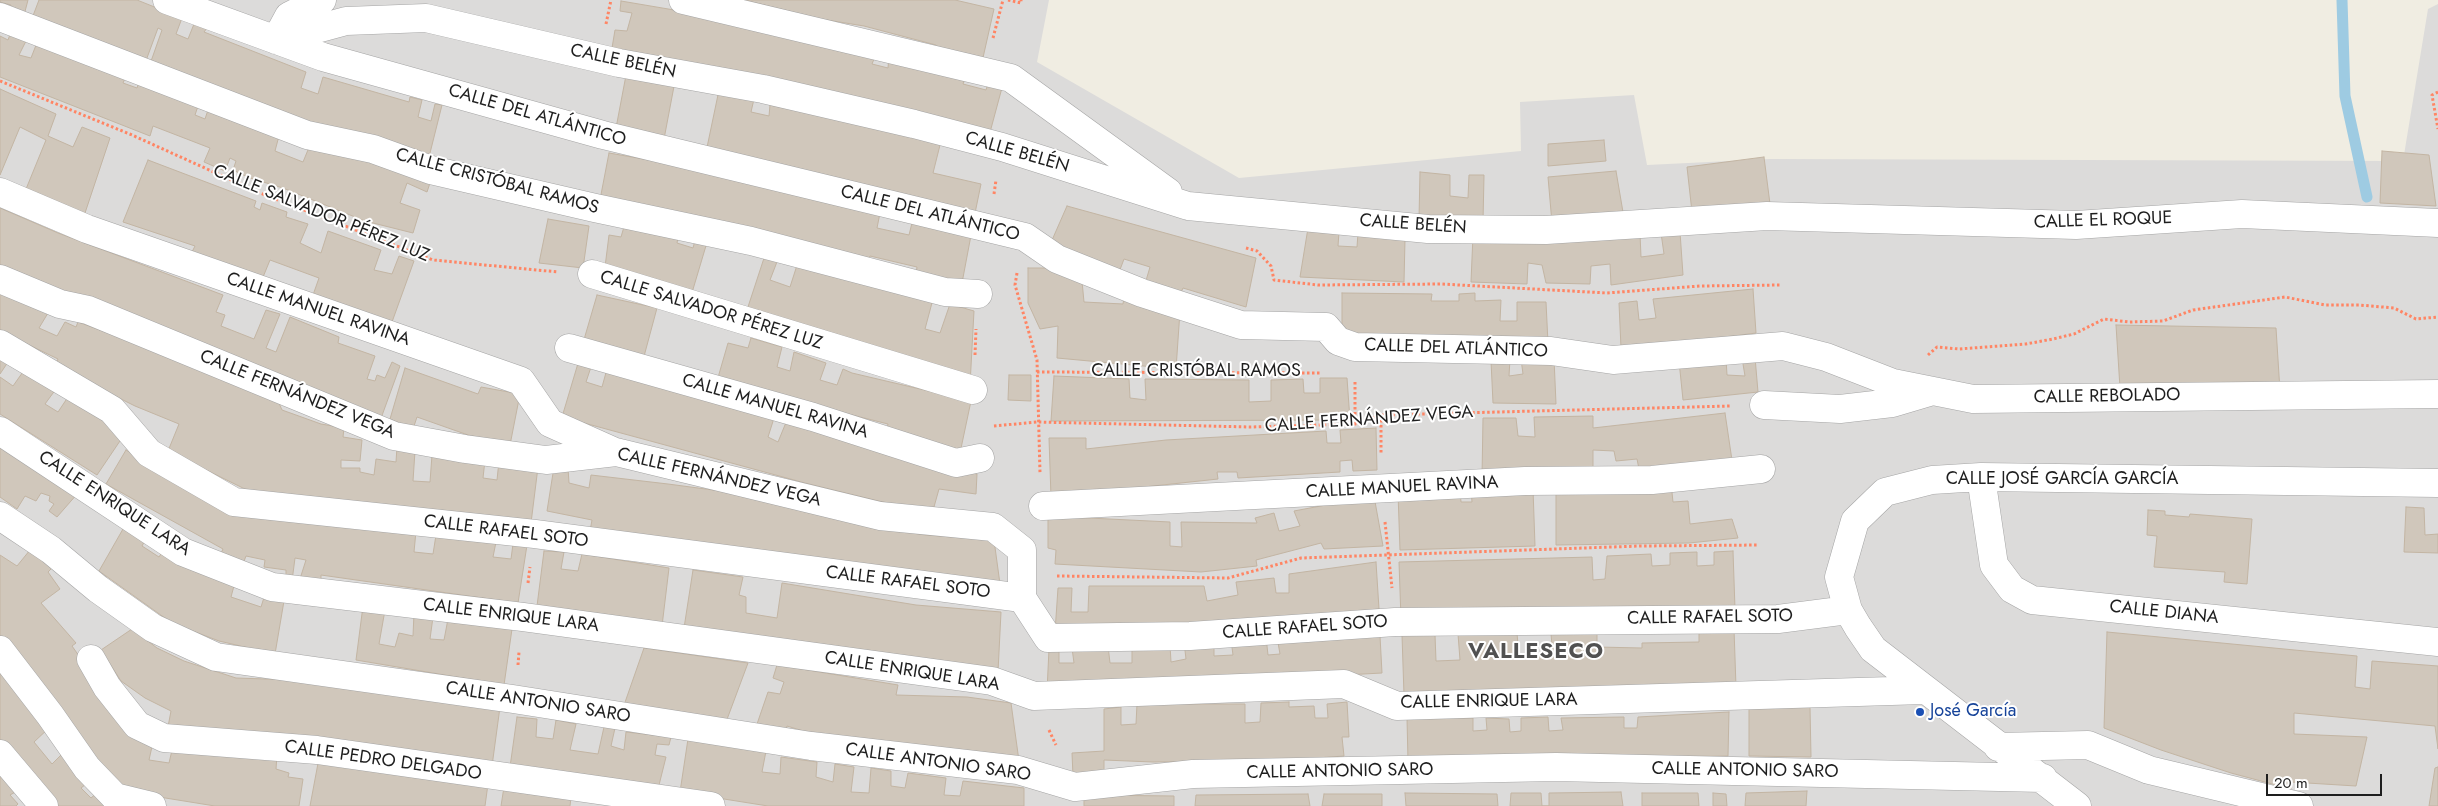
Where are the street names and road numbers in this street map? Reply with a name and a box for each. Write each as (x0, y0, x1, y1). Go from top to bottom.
street label: CALLE BELÉN (568, 40, 678, 84)
street label: CALLE DEL ATLÁNTICO (446, 80, 628, 152)
street label: CALLE BELÉN (962, 128, 1072, 178)
street label: CALLE CRISTÓBAL RAMOS (393, 144, 601, 220)
street label: CALLE SALVADOR PÉREZ LUZ (210, 161, 432, 267)
street label: CALLE DEL ATLÁNTICO (838, 181, 1022, 247)
street label: CALLE EL ROQUE (2033, 208, 2173, 234)
street label: CALLE BELÉN (1359, 210, 1467, 240)
street label: CALLE SALVADOR PÉREZ LUZ (597, 267, 825, 355)
street label: CALLE MANUEL RAVINA (223, 268, 413, 352)
street label: CALLE DEL ATLÁNTICO (1364, 335, 1548, 363)
street label: CALLE FERNÁNDEZ VEGA (196, 346, 398, 444)
street label: CALLE CRISTÓBAL RAMOS (1091, 361, 1301, 383)
street label: CALLE MANUEL RAVINA (679, 370, 871, 444)
street label: CALLE REBOLADO (2033, 385, 2181, 409)
street label: CALLE FERNÁNDEZ VEGA (1264, 402, 1474, 438)
street label: CALLE FERNÁNDEZ VEGA (615, 444, 823, 512)
street label: CALLE ENRIQUE LARA (34, 447, 194, 561)
street label: CALLE JOSÉ GARCÍA GARCÍA (1946, 469, 2178, 491)
street label: CALLE MANUEL RAVINA (1305, 472, 1499, 504)
street label: CALLE RAFAEL SOTO (422, 511, 590, 553)
street label: CALLE RAFAEL SOTO (824, 562, 992, 604)
street label: CALLE ENRIQUE LARA (422, 594, 600, 638)
street label: CALLE DIANA (2108, 597, 2220, 629)
street label: CALLE RAFAEL SOTO (1627, 606, 1793, 630)
street label: CALLE RAFAEL SOTO (1222, 611, 1388, 645)
street label: CALLE ENRIQUE LARA (823, 647, 1001, 697)
street label: CALLE ANTONIO SARO (444, 678, 632, 728)
street label: CALLE ENRIQUE LARA (1400, 690, 1578, 714)
street label: CALLE PEDRO DELGADO (283, 736, 483, 786)
street label: CALLE ANTONIO SARO (844, 739, 1032, 787)
street label: CALLE ANTONIO SARO (1651, 759, 1839, 783)
street label: CALLE ANTONIO SARO (1246, 760, 1434, 784)

